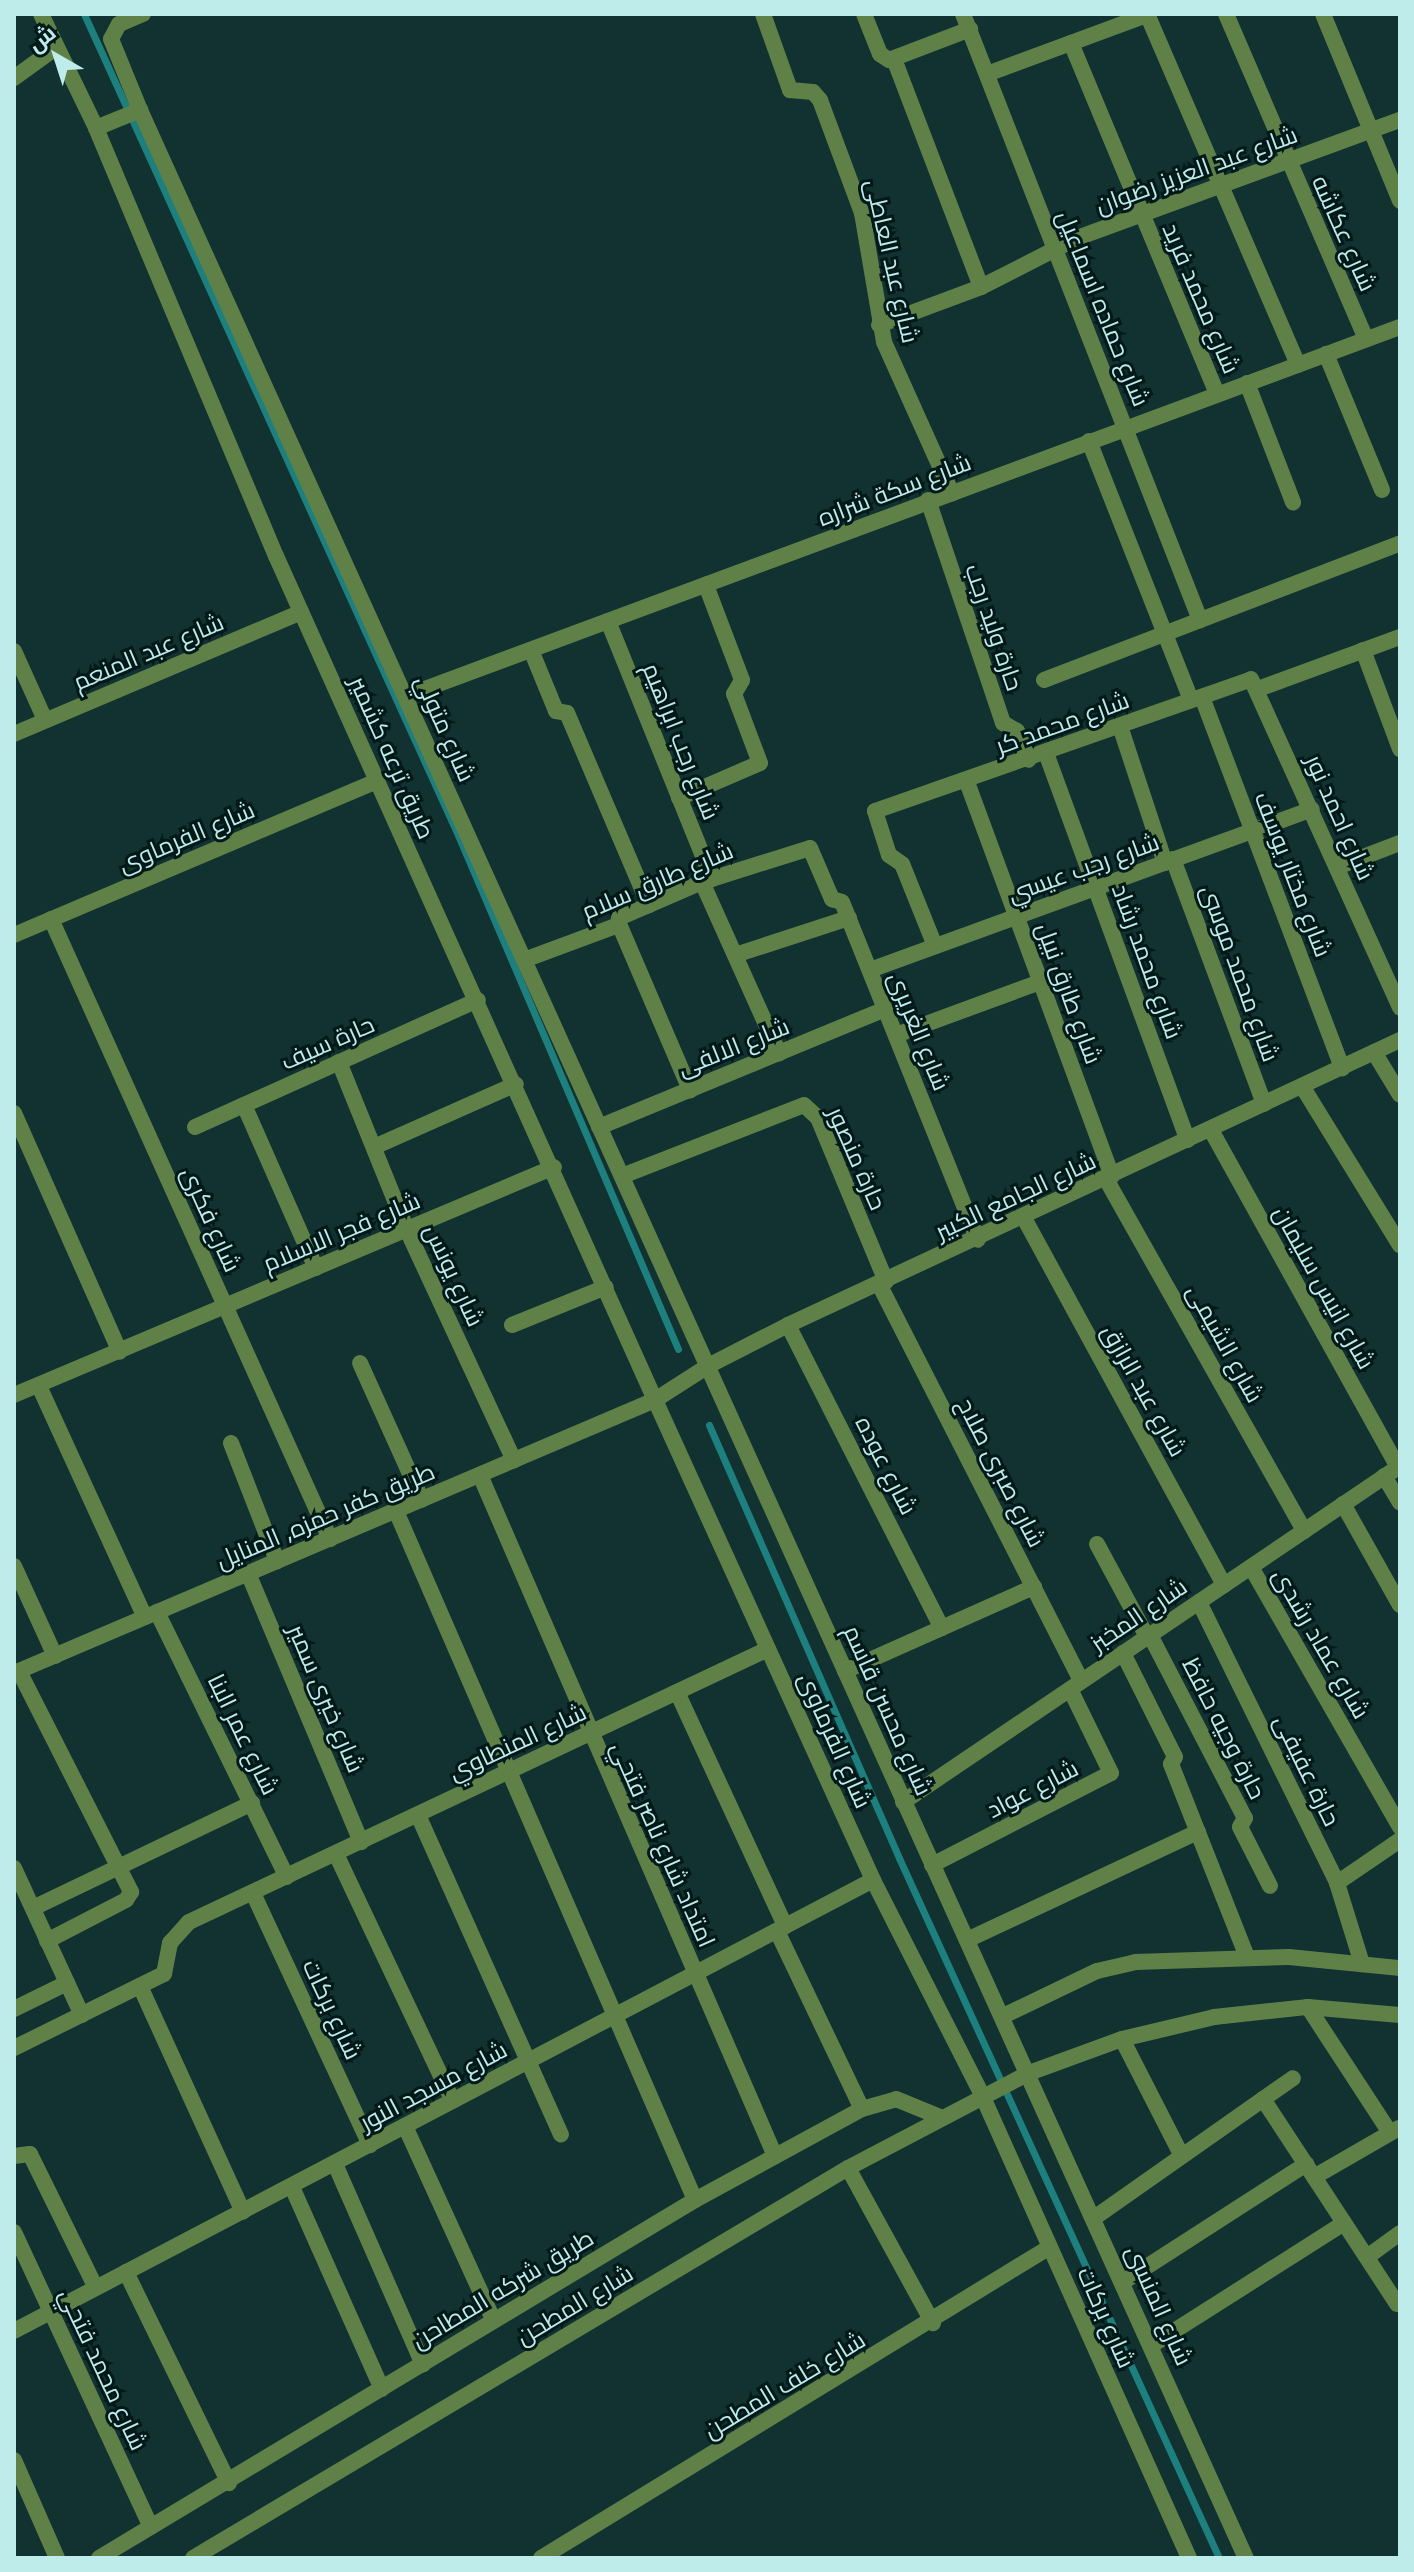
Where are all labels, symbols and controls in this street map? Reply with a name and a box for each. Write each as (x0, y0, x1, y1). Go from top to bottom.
north arrow (16, 16, 96, 96)
text: ش (20, 17, 61, 58)
street label: شارع عبد العزيز رضوان (1091, 119, 1301, 219)
street label: شارع عكاشه (1307, 171, 1383, 295)
street label: شارع عبد العاطى (860, 176, 926, 346)
street label: شارع حماده اسماعيل (1052, 206, 1156, 410)
street label: شارع محمد فريد (1157, 218, 1247, 378)
street label: شارع سكة شراره (813, 447, 975, 531)
street label: حارة وليد رجب (960, 560, 1030, 694)
street label: شارع عبد المنعم (69, 606, 227, 696)
street label: شارع رجب ابراهيم (637, 658, 727, 824)
street label: شارع متولي (410, 670, 482, 786)
street label: طريق ترعه كشمير (344, 671, 442, 843)
street label: شارع محمد كر (991, 685, 1133, 759)
street label: شارع احمد نور (1301, 750, 1381, 884)
street label: شارع مختار يوسف (1249, 787, 1339, 961)
street label: شارع الفرماوى (113, 794, 259, 878)
street label: شارع رجب عيسي (1003, 826, 1163, 908)
street label: شارع طارق سلام (577, 835, 737, 925)
street label: شارع محمد رشاد (1107, 880, 1189, 1042)
street label: شارع محمد موسى (1196, 881, 1286, 1065)
street label: شارع طارق نبيل (1031, 918, 1109, 1068)
street label: شارع الغريرى (883, 968, 957, 1094)
street label: حارة سيف (276, 1009, 378, 1075)
street label: شارع الالفى (673, 1011, 793, 1081)
street label: حارة منصور (822, 1102, 894, 1214)
street label: شارع الجامع الكبير (930, 1145, 1100, 1245)
street label: شارع فكرى (176, 1162, 248, 1276)
street label: شارع فجر الاسلام (258, 1185, 424, 1277)
street label: شارع انيس سليمان (1268, 1200, 1382, 1374)
street label: شارع يونس (419, 1219, 491, 1331)
street label: شارع الشيمى (1182, 1279, 1270, 1407)
street label: شارع عبد الرازق (1097, 1319, 1193, 1461)
street label: شارع صبرى صلاح (952, 1392, 1052, 1552)
street label: شارع عوده (850, 1411, 924, 1519)
street label: طريق كفر حمزه, المنايل (211, 1456, 439, 1574)
street label: شارع عماد رشدى (1267, 1563, 1377, 1723)
street label: شارع المخبز (1084, 1571, 1192, 1657)
street label: شارع خيرى سمير (283, 1619, 371, 1777)
street label: شارع محسن قاسم (839, 1620, 939, 1800)
street label: حارة وجيه حافظ (1177, 1653, 1273, 1803)
street label: شارع الفرماوى (793, 1668, 879, 1812)
street label: شارع عمر البنا (202, 1669, 286, 1799)
street label: شارع المنطاوي (444, 1697, 590, 1785)
street label: حارة عفيفى (1269, 1710, 1347, 1830)
street label: امتداد شارع ناصر فتحي (606, 1737, 722, 1951)
street label: شارع عواد (981, 1753, 1083, 1823)
street label: شارع بركات (297, 1954, 369, 2064)
street label: شارع مسجد النور (354, 2034, 512, 2136)
street label: طريق شركه المطاحن (406, 2222, 598, 2354)
street label: شارع المنسى (1121, 2240, 1199, 2370)
street label: شارع المطحن (510, 2258, 638, 2350)
street label: شارع بركات (1072, 2262, 1142, 2372)
street label: شارع محمد فتحي (54, 2284, 154, 2454)
street label: شارع خلف المطحن (698, 2324, 870, 2444)

